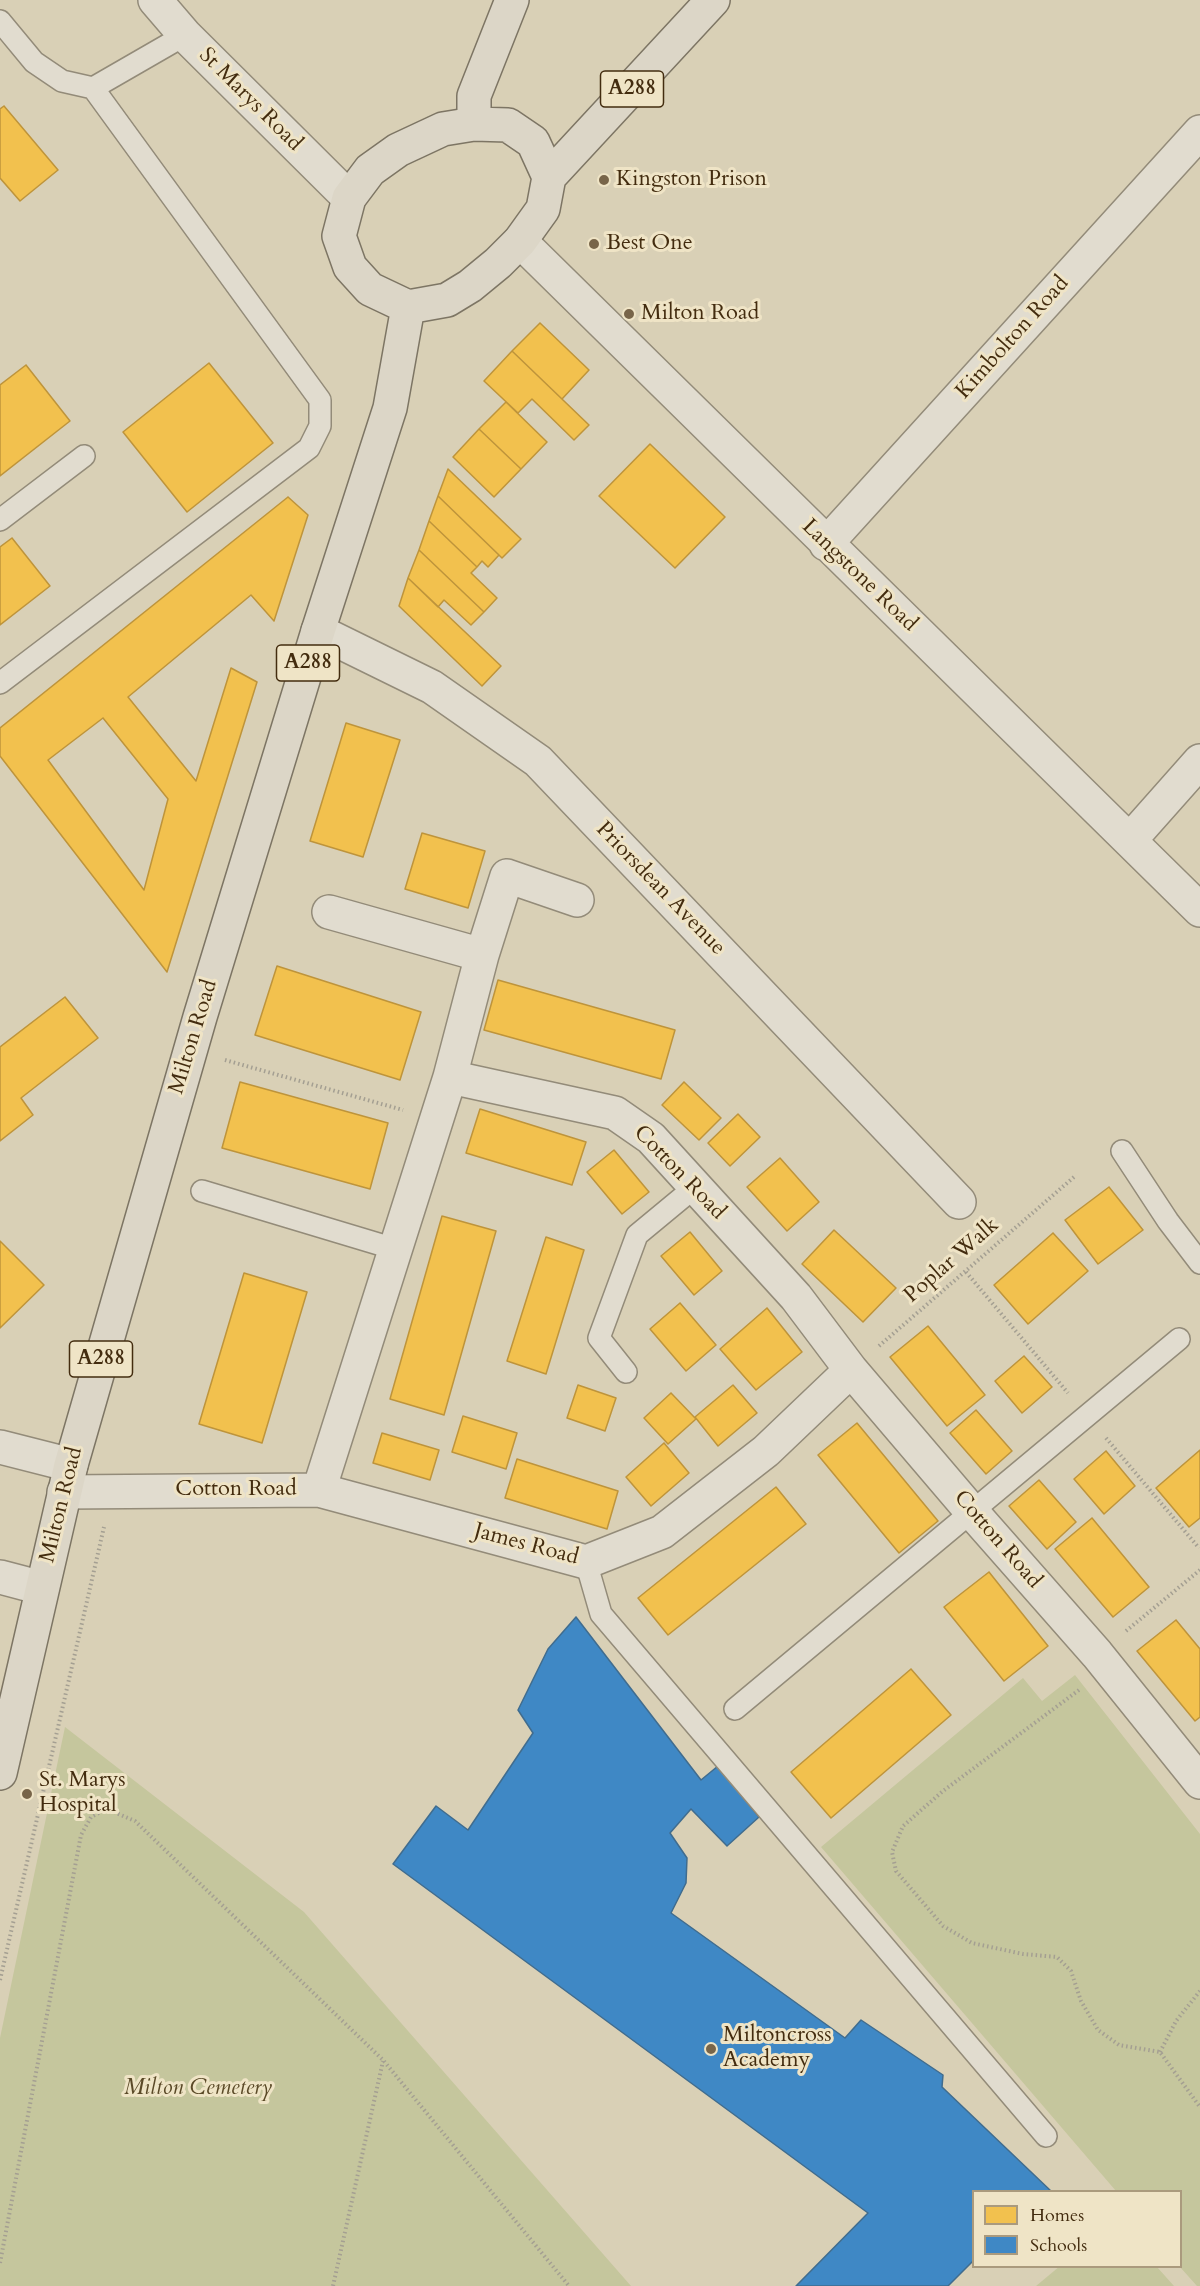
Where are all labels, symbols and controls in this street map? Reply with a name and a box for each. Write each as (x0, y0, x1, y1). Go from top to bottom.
street label: St Marys Road (193, 43, 307, 157)
road number: A288 (600, 71, 664, 107)
place label: Kingston Prison (616, 167, 767, 193)
marker: Kingston Prison (597, 173, 611, 187)
place label: Best One (606, 231, 693, 257)
marker: Best One (587, 237, 601, 251)
street label: Kimbolton Road (951, 271, 1075, 405)
place label: Milton Road (641, 301, 759, 327)
marker: Milton Road (622, 307, 636, 321)
street label: Langstone Road (796, 514, 922, 638)
road number: A288 (276, 645, 340, 681)
street label: Priorsdean Avenue (590, 817, 730, 961)
street label: Milton Road (164, 977, 224, 1097)
street label: Cotton Road (627, 1120, 731, 1226)
street label: Poplar Walk (899, 1213, 1005, 1309)
road number: A288 (70, 1341, 132, 1377)
street label: Milton Road (35, 1445, 89, 1565)
street label: Cotton Road (175, 1477, 297, 1503)
street label: Cotton Road (947, 1486, 1047, 1594)
street label: James Road (471, 1518, 581, 1572)
place label: St. Marys Hospital (39, 1768, 126, 1820)
marker: St. Marys Hospital (20, 1787, 34, 1801)
place label: Miltoncross Academy (723, 2023, 832, 2074)
marker: Miltoncross Academy (704, 2042, 718, 2056)
park label: Milton Cemetery (124, 2076, 272, 2102)
legend (972, 2190, 1182, 2268)
text: Homes (1030, 2203, 1084, 2228)
text: Schools (1030, 2233, 1087, 2258)

